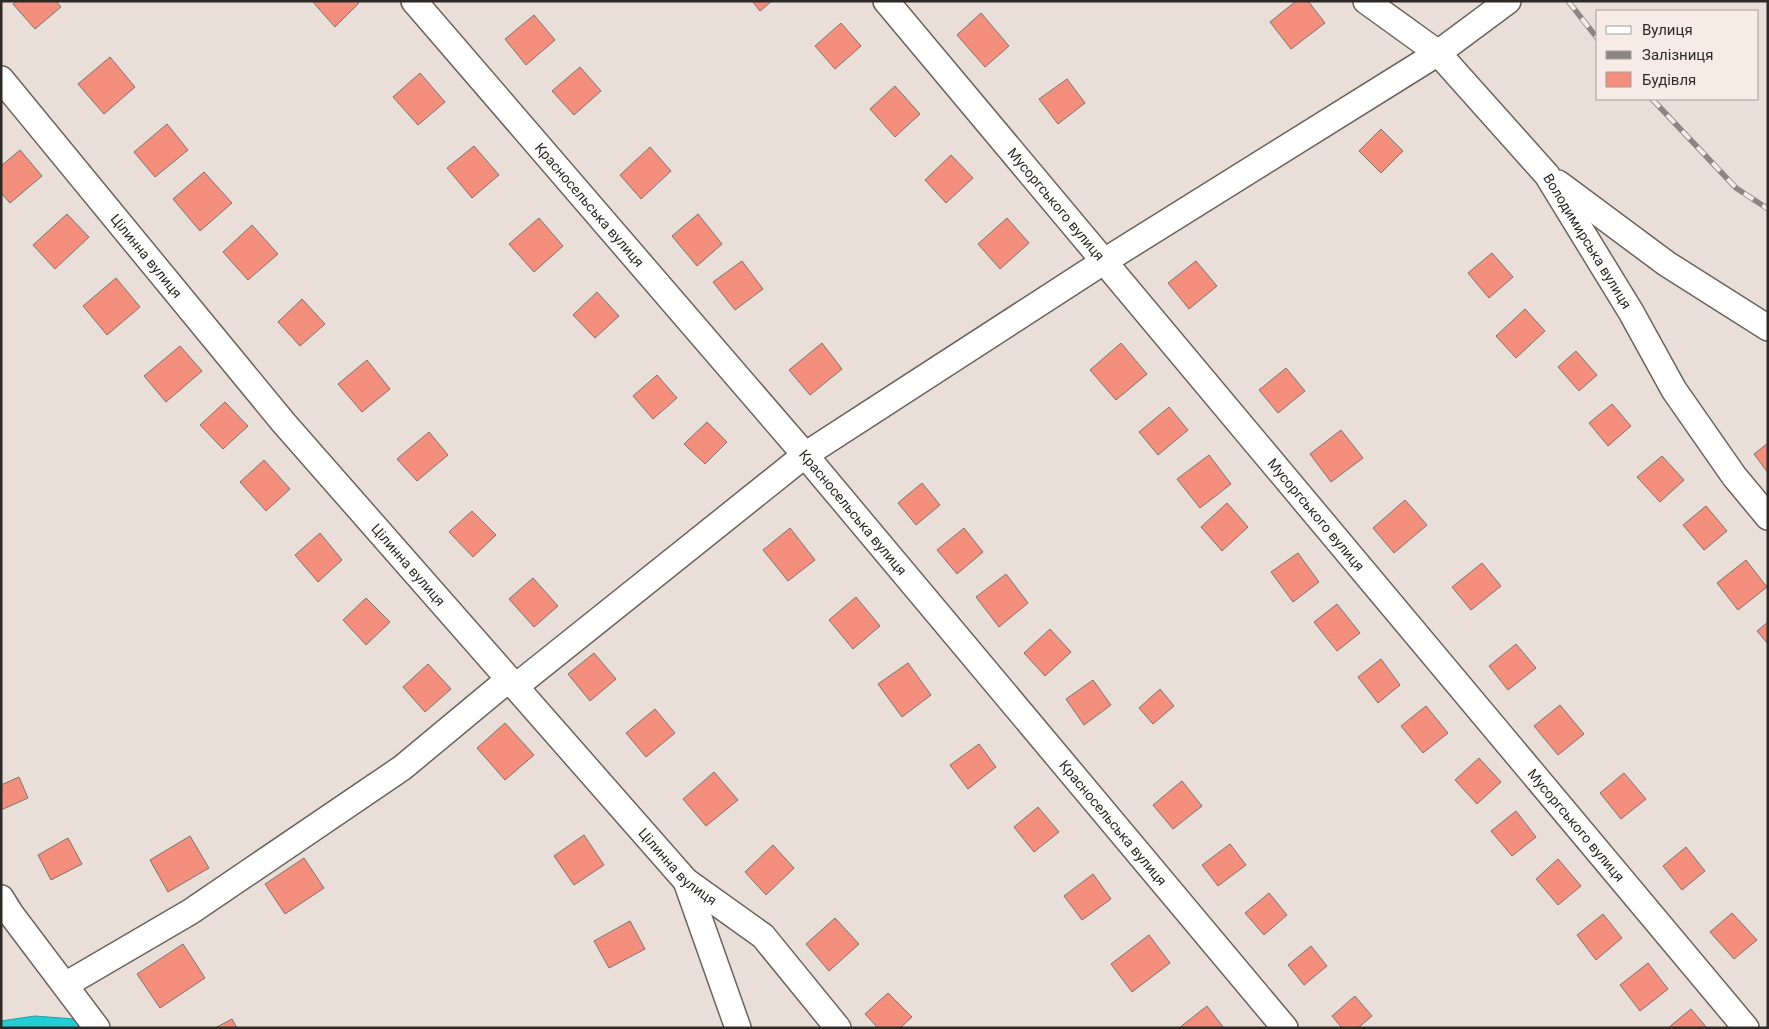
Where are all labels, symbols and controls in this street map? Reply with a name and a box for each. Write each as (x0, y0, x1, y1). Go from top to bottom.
legend (1596, 10, 1759, 100)
text: Вулиця (1642, 21, 1693, 39)
text: Залізниця (1642, 46, 1714, 64)
text: Будівля (1642, 71, 1696, 89)
street label: Красносельська вулиця (532, 140, 647, 270)
street label: Мусоргського вулиця (1004, 145, 1108, 264)
street label: Володимирська вулиця (1540, 171, 1635, 312)
street label: Цілинна вулиця (107, 211, 186, 301)
street label: Красносельська вулиця (796, 447, 910, 578)
street label: Мусоргського вулиця (1264, 455, 1368, 574)
street label: Цілинна вулиця (368, 521, 449, 609)
street label: Красносельська вулиця (1056, 757, 1170, 889)
street label: Мусоргського вулиця (1525, 766, 1628, 885)
street label: Цілинна вулиця (635, 825, 720, 908)

